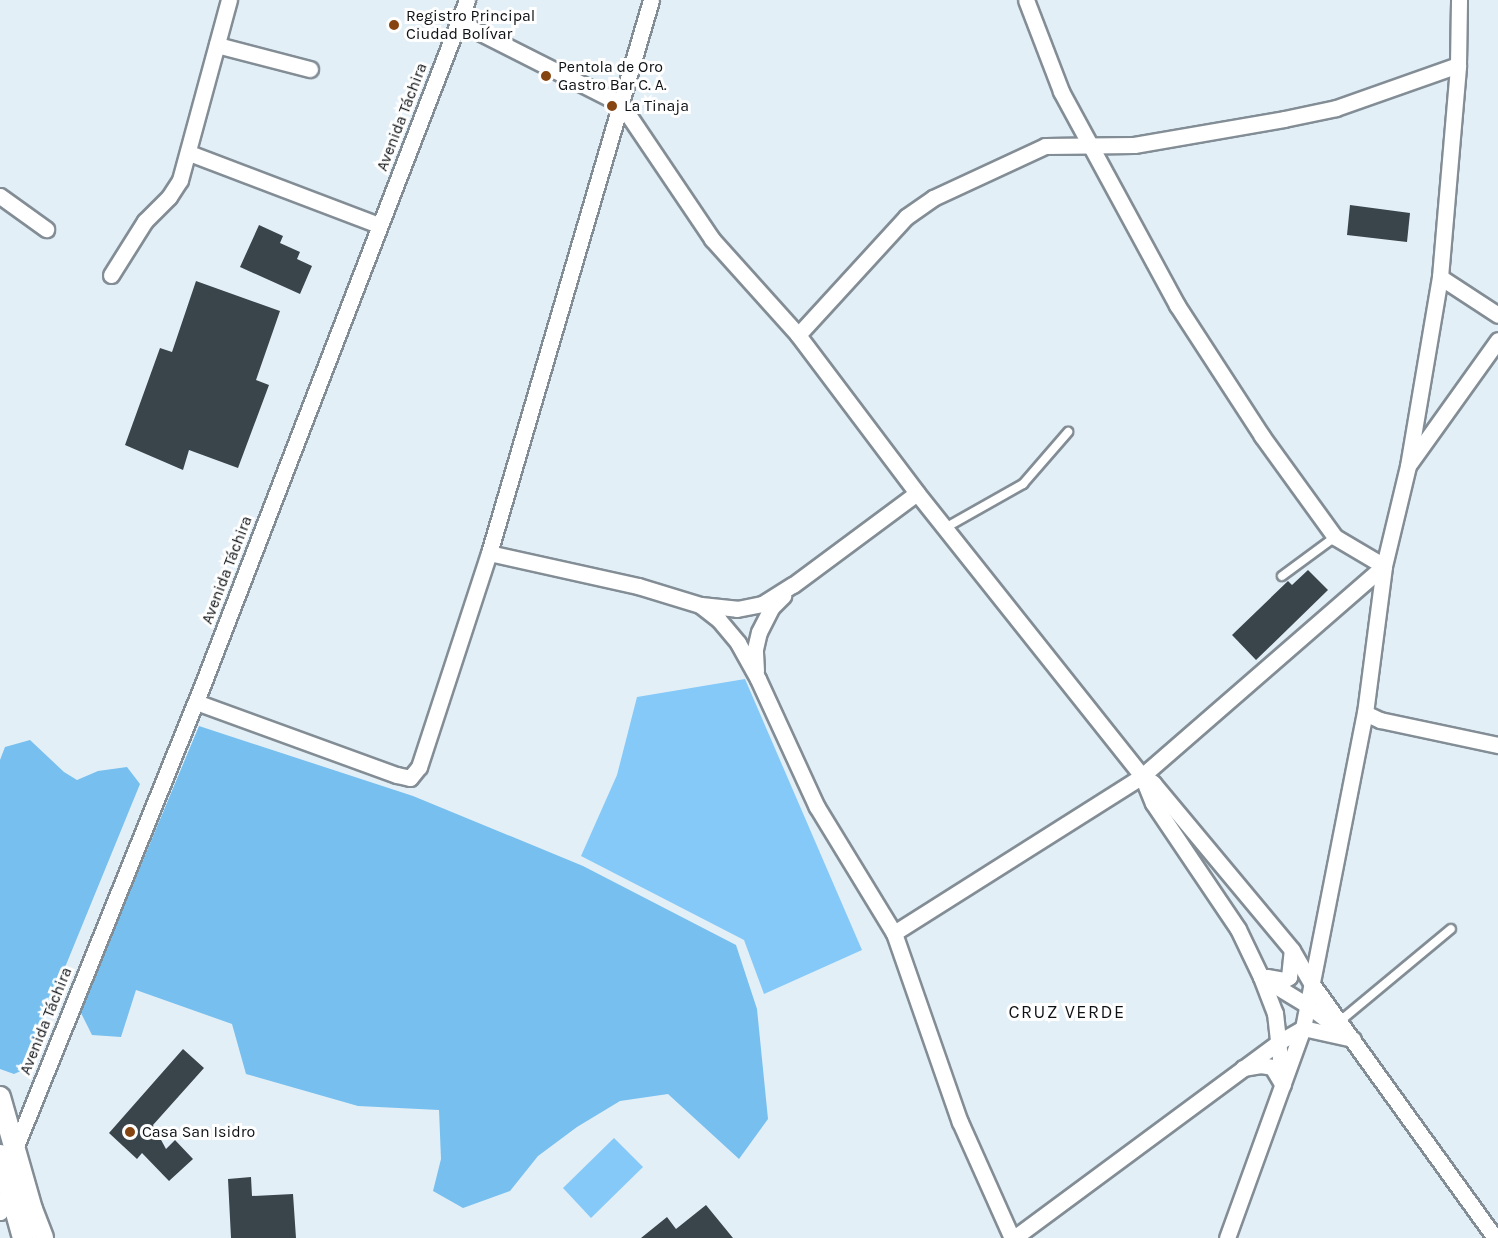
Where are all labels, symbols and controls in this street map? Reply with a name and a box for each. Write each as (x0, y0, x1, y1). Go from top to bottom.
place label: Registro Principal Ciudad Bolívar (406, 6, 535, 44)
marker: Registro Principal Ciudad Bolívar (387, 18, 401, 32)
place label: Pentola de Oro Gastro Bar C. A. (558, 57, 667, 95)
street label: Avenida Táchira (373, 60, 431, 174)
marker: Pentola de Oro Gastro Bar C. A. (539, 69, 553, 83)
place label: La Tinaja (624, 96, 689, 116)
marker: La Tinaja (605, 99, 619, 113)
street label: Avenida Táchira (198, 513, 256, 627)
street label: Avenida Táchira (16, 964, 76, 1078)
district label: CRUZ VERDE (1009, 1001, 1125, 1023)
place label: Casa San Isidro (142, 1122, 255, 1142)
marker: Casa San Isidro (123, 1125, 137, 1139)

